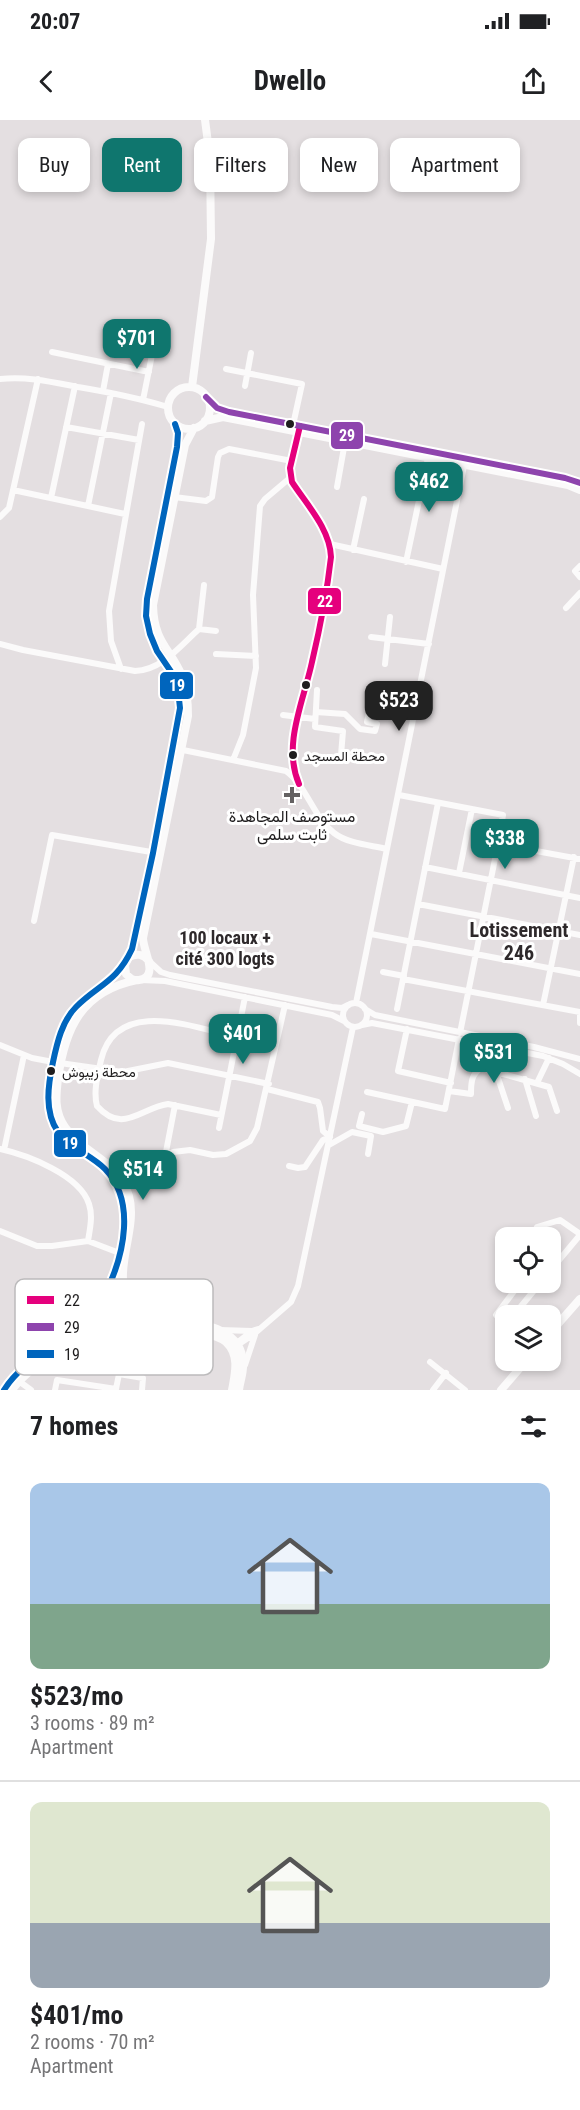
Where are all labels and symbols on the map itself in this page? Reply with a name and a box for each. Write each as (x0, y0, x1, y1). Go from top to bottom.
pin: $701 (101, 319, 173, 370)
unlabelled marker (284, 418, 296, 430)
line badge: 29 (330, 421, 364, 450)
text: 29 (339, 426, 355, 445)
pin: $462 (393, 462, 465, 513)
line badge: 22 (307, 587, 342, 615)
text: 22 (317, 592, 333, 611)
line badge: 19 (159, 671, 194, 700)
text: 19 (169, 676, 185, 695)
unlabelled marker (300, 679, 312, 691)
pin: $523 (363, 681, 435, 732)
place label: محطة المسجد (304, 748, 385, 765)
marker: محطة المسجد (287, 749, 299, 761)
marker: مستوصف المجاهدة ثابت سلمى (283, 786, 301, 804)
place label: مستوصف المجاهدة ثابت سلمى (229, 807, 355, 845)
pin: $338 (469, 819, 541, 870)
district label: Lotissement 246 (470, 918, 568, 965)
district label: 100 locaux + cité 300 logts (176, 927, 274, 969)
pin: $401 (207, 1014, 279, 1065)
pin: $531 (458, 1033, 530, 1084)
place label: محطة زيبوش (62, 1064, 136, 1081)
marker: محطة زيبوش (45, 1065, 57, 1077)
line badge: 19 (53, 1129, 87, 1158)
text: 19 (62, 1134, 78, 1153)
pin: $514 (107, 1150, 179, 1201)
legend (15, 1279, 213, 1375)
text: 22 (64, 1291, 80, 1310)
text: 29 (64, 1318, 80, 1337)
text: 19 (64, 1345, 80, 1364)

